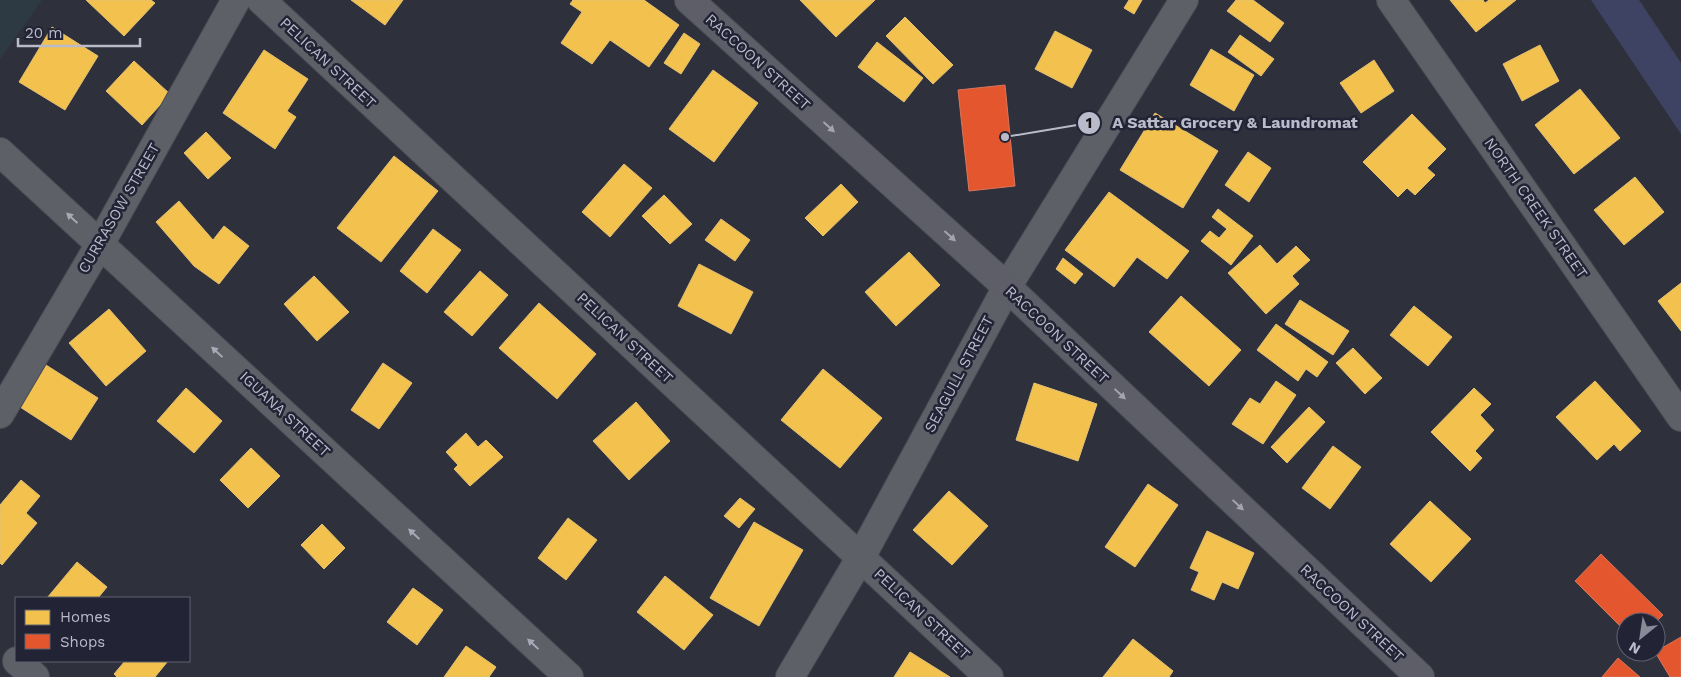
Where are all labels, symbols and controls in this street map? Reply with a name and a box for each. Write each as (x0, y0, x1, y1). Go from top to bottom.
street label: RACCOON STREET (702, 10, 814, 114)
street label: PELICAN STREET (276, 14, 380, 112)
scale bar (18, 15, 140, 47)
text: 20 m (25, 24, 63, 42)
callout: A Sattar Grocery & Laundromat (1077, 107, 1368, 138)
text: A Sattar Grocery & Laundromat (1112, 113, 1358, 132)
text: 1 (1086, 114, 1092, 132)
one-way arrow (823, 121, 835, 132)
street label: NORTH CREEK STREET (1481, 134, 1591, 282)
street label: CURRASOW STREET (74, 140, 164, 276)
one-way arrow (67, 212, 79, 224)
one-way arrow (943, 230, 956, 241)
street label: RACCOON STREET (1001, 282, 1113, 388)
street label: PELICAN STREET (573, 289, 677, 387)
street label: SEAGULL STREET (921, 313, 997, 435)
one-way arrow (212, 346, 224, 358)
street label: IGUANA STREET (236, 367, 334, 461)
one-way arrow (1113, 388, 1125, 400)
one-way arrow (1232, 499, 1244, 511)
one-way arrow (408, 528, 420, 540)
street label: RACCOON STREET (1296, 560, 1408, 666)
street label: PELICAN STREET (870, 565, 974, 663)
legend (15, 597, 190, 662)
text: Homes (60, 608, 111, 626)
north arrow (1616, 612, 1666, 662)
text: Shops (60, 633, 105, 651)
one-way arrow (528, 638, 540, 650)
text: N (1626, 639, 1643, 658)

